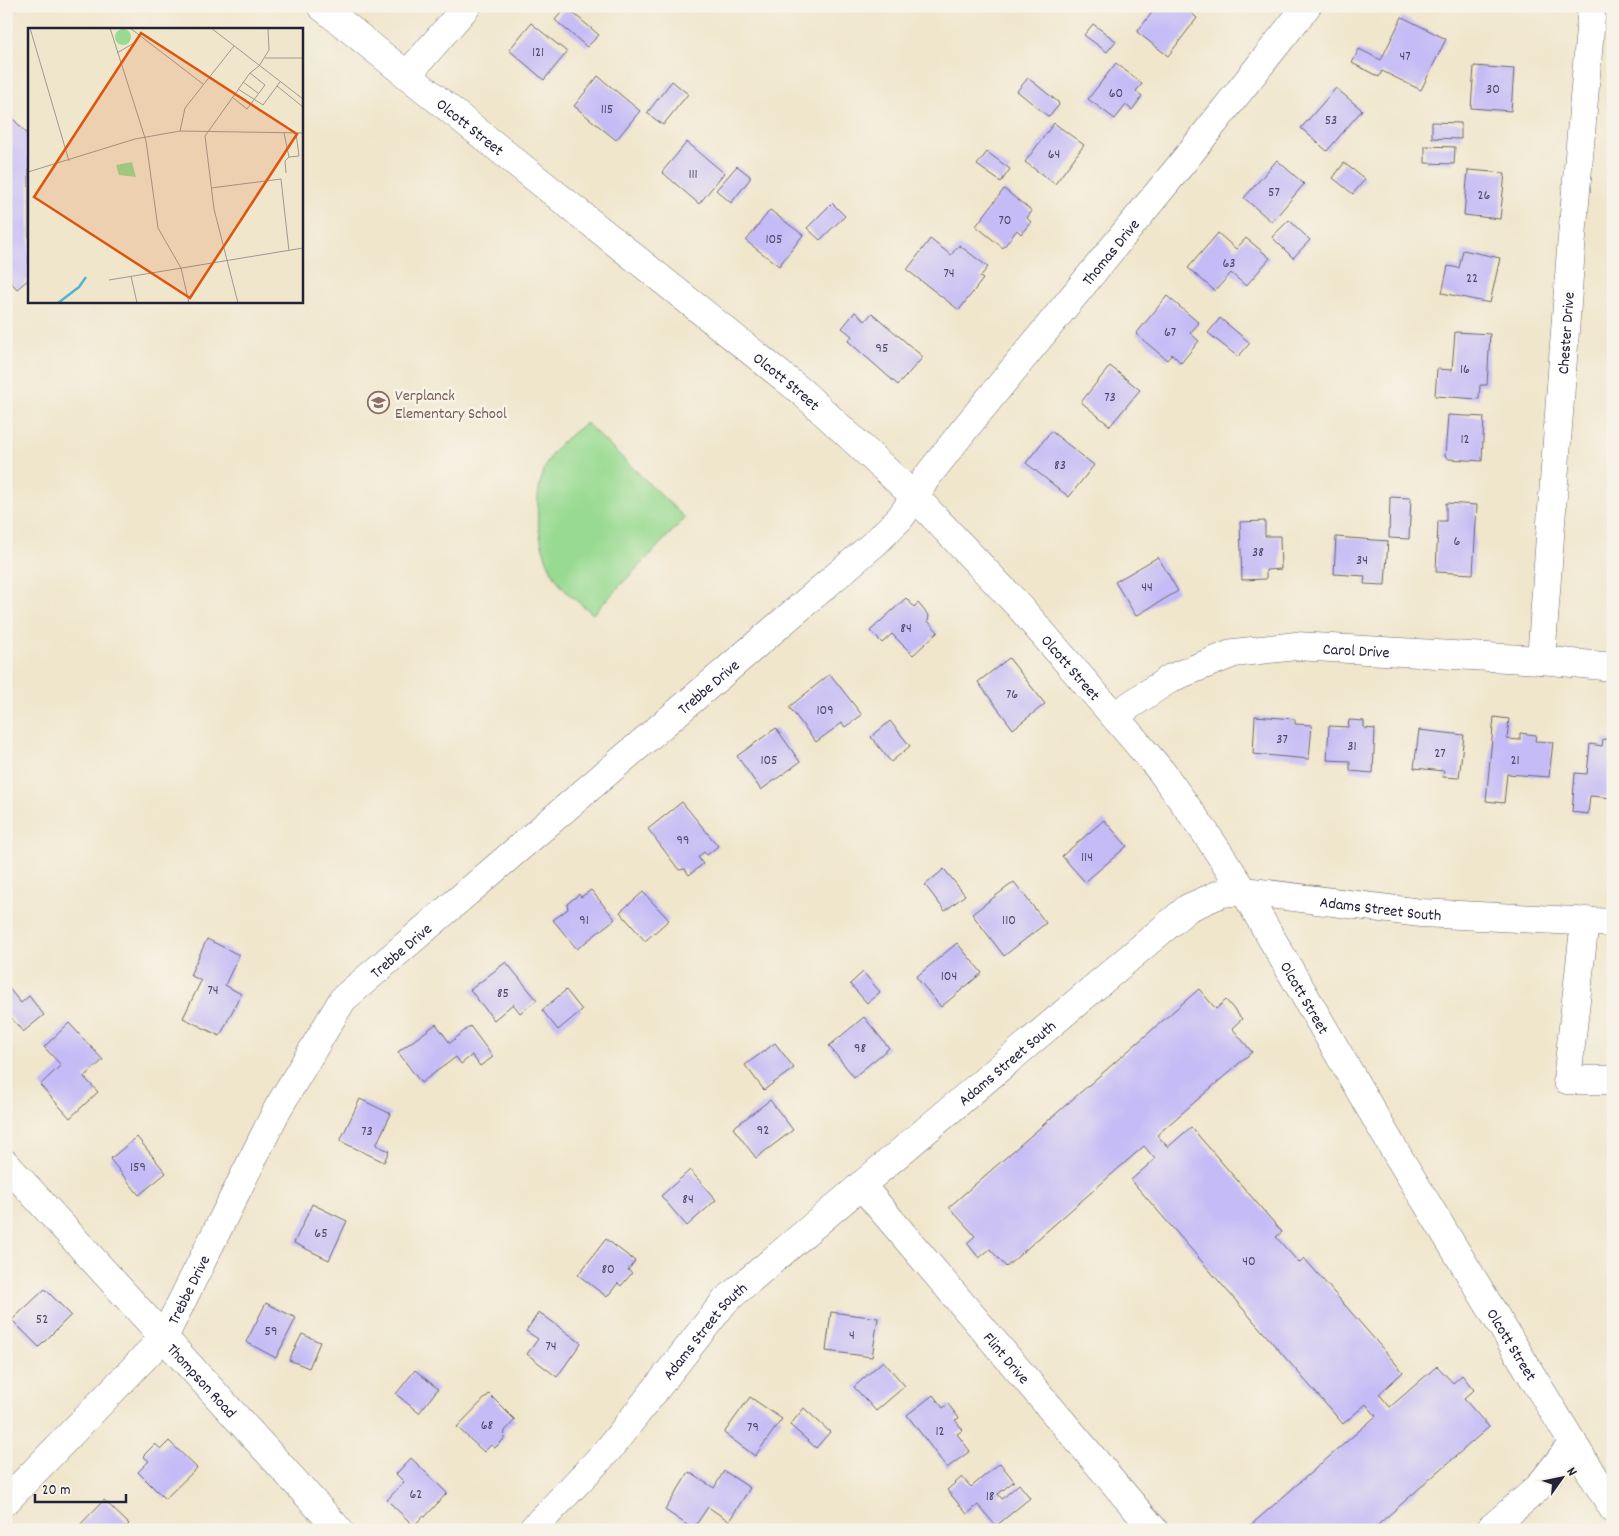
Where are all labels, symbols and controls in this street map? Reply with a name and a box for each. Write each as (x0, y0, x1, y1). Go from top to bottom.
inset map (28, 28, 302, 302)
house number: 121 (532, 43, 544, 63)
house number: 47 (1399, 47, 1411, 67)
house number: 30 (1486, 80, 1500, 100)
house number: 60 (1109, 84, 1123, 104)
street label: Olcott Street (430, 94, 508, 162)
house number: 115 (601, 100, 613, 120)
house number: 53 (1325, 111, 1337, 131)
house number: 64 (1048, 145, 1060, 165)
house number: 111 (688, 165, 698, 185)
house number: 57 (1268, 183, 1280, 203)
house number: 26 (1478, 186, 1491, 206)
house number: 70 (999, 211, 1012, 231)
street label: Thomas Drive (1077, 215, 1146, 292)
house number: 105 (765, 230, 783, 250)
house number: 63 (1222, 254, 1236, 274)
house number: 74 (943, 264, 955, 284)
house number: 22 (1466, 269, 1478, 289)
street label: Chester Drive (1553, 291, 1582, 375)
house number: 67 (1164, 323, 1176, 343)
house number: 95 (876, 339, 888, 359)
street label: Olcott Street (747, 348, 824, 417)
house number: 16 (1460, 360, 1470, 380)
place label: Verplanck Elementary School (395, 385, 507, 426)
house number: 73 (1104, 388, 1116, 408)
school or university icon: Verplanck Elementary School (367, 391, 391, 415)
house number: 12 (1460, 430, 1470, 450)
house number: 83 (1054, 456, 1066, 476)
house number: 6 (1454, 532, 1461, 552)
house number: 38 (1252, 543, 1264, 563)
house number: 34 (1356, 551, 1368, 571)
house number: 44 (1141, 578, 1153, 598)
house number: 84 (900, 619, 912, 639)
street label: Olcott Street (1034, 630, 1105, 707)
street label: Carol Drive (1322, 639, 1390, 665)
street label: Trebbe Drive (674, 655, 745, 721)
house number: 76 (1006, 685, 1018, 705)
house number: 109 (816, 701, 834, 721)
house number: 37 (1276, 730, 1288, 750)
house number: 31 (1347, 737, 1357, 757)
house number: 27 (1434, 744, 1446, 764)
house number: 105 (760, 751, 778, 771)
house number: 21 (1510, 751, 1520, 771)
house number: 99 (677, 831, 689, 851)
house number: 114 (1081, 848, 1093, 868)
street label: Adams Street South (1318, 892, 1442, 928)
house number: 91 (579, 911, 589, 931)
house number: 110 (1002, 911, 1016, 931)
street label: Trebbe Drive (366, 919, 438, 985)
street label: Olcott Street (1273, 958, 1334, 1039)
house number: 104 (941, 967, 957, 987)
house number: 74 (207, 981, 219, 1001)
house number: 85 (497, 984, 509, 1004)
street label: Adams Street South (954, 1016, 1062, 1112)
house number: 98 (854, 1039, 866, 1059)
house number: 92 (757, 1121, 769, 1141)
house number: 73 (361, 1122, 373, 1142)
house number: 159 (130, 1158, 146, 1178)
house number: 84 (682, 1190, 694, 1210)
house number: 65 (314, 1224, 328, 1244)
street label: Trebbe Drive (163, 1252, 217, 1329)
house number: 40 (1242, 1252, 1256, 1272)
house number: 80 (601, 1260, 615, 1280)
street label: Adams Street South (658, 1278, 753, 1386)
street label: Olcott Street (1480, 1305, 1541, 1386)
house number: 52 (36, 1310, 48, 1330)
house number: 59 (265, 1322, 277, 1342)
house number: 4 (849, 1326, 855, 1346)
street label: Flint Drive (977, 1328, 1034, 1390)
house number: 74 (545, 1337, 557, 1357)
street label: Thompson Road (160, 1339, 241, 1424)
house number: 68 (481, 1416, 494, 1436)
house number: 79 (747, 1418, 759, 1438)
house number: 12 (935, 1422, 945, 1442)
north arrow (1536, 1454, 1586, 1504)
text: N (1561, 1464, 1582, 1480)
scale bar (35, 1471, 126, 1503)
text: 20 m (42, 1480, 70, 1502)
house number: 62 (410, 1485, 422, 1505)
house number: 18 (986, 1487, 995, 1507)

